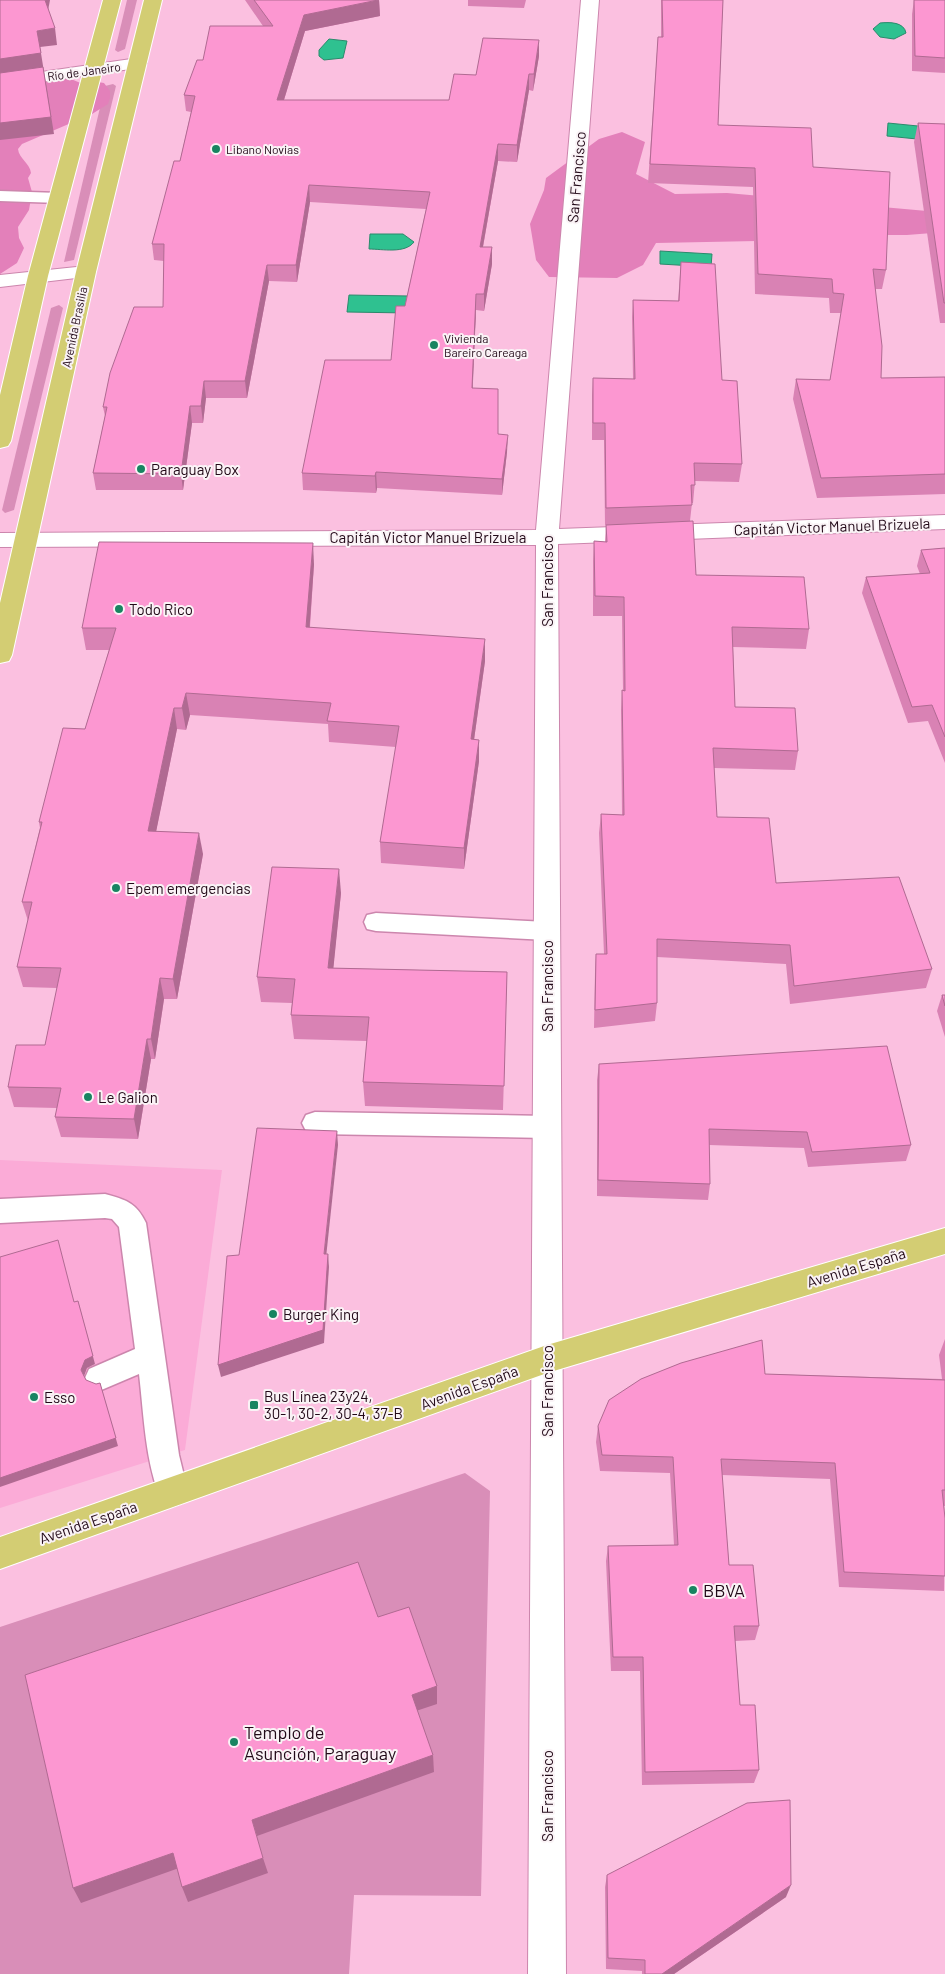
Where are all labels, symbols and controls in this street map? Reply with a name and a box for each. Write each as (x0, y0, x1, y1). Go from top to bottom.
street label: Río de Janeiro (46, 59, 122, 83)
street label: San Francisco (563, 131, 589, 223)
place label: Libano Novias (226, 142, 299, 156)
marker: Libano Novias (210, 143, 222, 155)
street label: Avenida Brasilia (59, 285, 89, 369)
place label: Vivienda Bareiro Careaga (444, 331, 527, 359)
marker: Vivienda Bareiro Careaga (428, 339, 440, 351)
place label: Paraguay Box (151, 460, 239, 478)
marker: Paraguay Box (135, 463, 147, 475)
street label: Capitán Victor Manuel Brizuela (733, 514, 931, 538)
street label: Capitán Victor Manuel Brizuela (330, 528, 526, 546)
street label: San Francisco (538, 535, 556, 627)
place label: Todo Rico (129, 600, 193, 618)
marker: Todo Rico (113, 603, 125, 615)
place label: Epem emergencias (126, 879, 251, 897)
marker: Epem emergencias (110, 882, 122, 894)
street label: San Francisco (538, 940, 556, 1032)
place label: Le Galion (98, 1088, 158, 1106)
marker: Le Galion (82, 1091, 94, 1103)
street label: Avenida España (804, 1243, 908, 1291)
place label: Burger King (283, 1305, 359, 1323)
marker: Burger King (267, 1308, 279, 1320)
street label: San Francisco (538, 1345, 556, 1437)
street label: Avenida España (418, 1361, 520, 1413)
place label: Bus Línea 23y24, 30-1, 30-2, 30-4, 37-B (264, 1387, 403, 1422)
place label: Esso (44, 1388, 75, 1406)
marker: Esso (28, 1391, 40, 1403)
marker: Bus Línea 23y24, 30-1, 30-2, 30-4, 37-B (248, 1399, 260, 1411)
street label: Avenida España (37, 1497, 139, 1547)
place label: BBVA (703, 1579, 745, 1601)
marker: BBVA (687, 1584, 699, 1596)
place label: Templo de Asunción, Paraguay (244, 1721, 396, 1764)
marker: Templo de Asunción, Paraguay (228, 1736, 240, 1748)
street label: San Francisco (538, 1750, 556, 1842)

